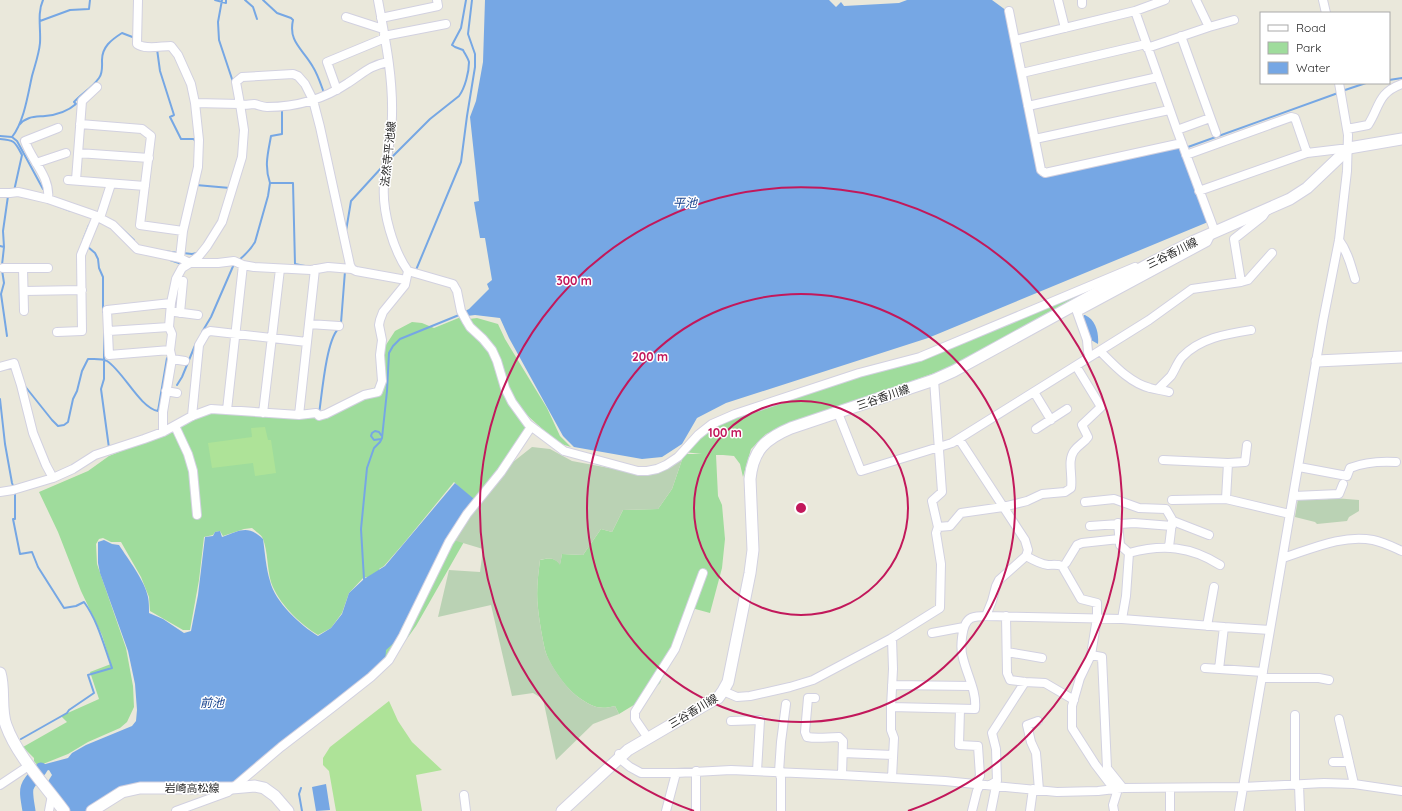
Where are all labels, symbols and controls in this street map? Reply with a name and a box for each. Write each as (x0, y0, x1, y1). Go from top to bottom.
legend (1260, 12, 1390, 84)
text: Road (1296, 20, 1326, 35)
text: Park (1296, 40, 1321, 55)
text: Water (1296, 60, 1331, 75)
street label: 法然寺平池線 (378, 120, 398, 188)
water label: 平池 (673, 195, 698, 210)
street label: 三谷香川線 (1144, 235, 1200, 271)
text: 300 m (556, 273, 592, 288)
text: 200 m (632, 349, 668, 364)
street label: 三谷香川線 (855, 381, 911, 413)
text: 100 m (708, 425, 742, 440)
centre of rings (794, 501, 808, 515)
street label: 三谷香川線 (666, 691, 720, 731)
water label: 前池 (200, 695, 225, 710)
street label: 岩崎高松線 (165, 781, 220, 795)

